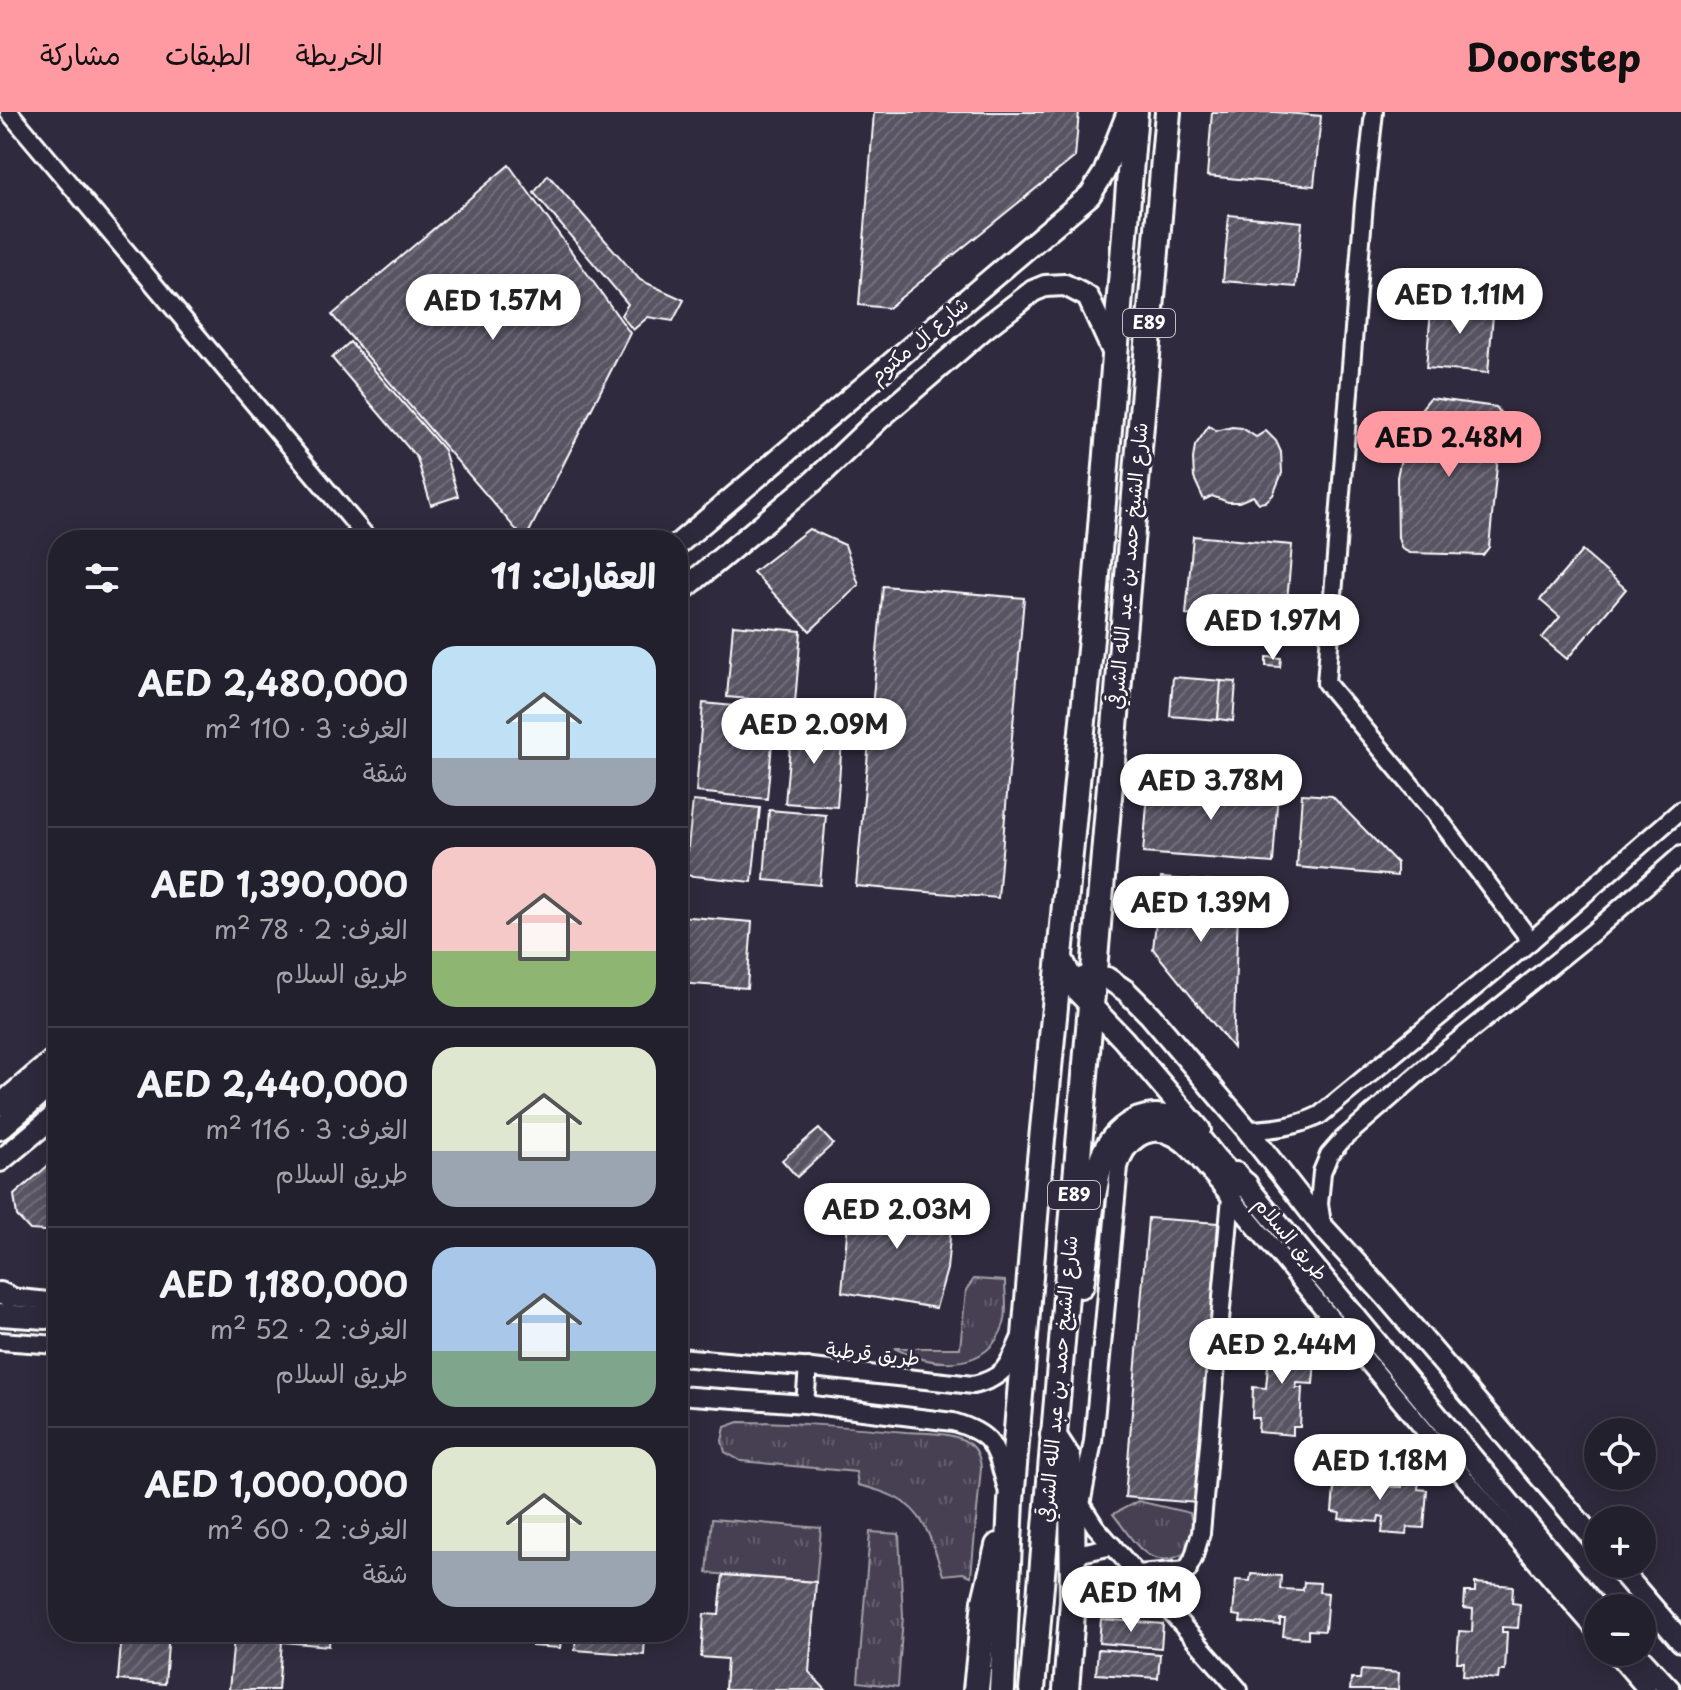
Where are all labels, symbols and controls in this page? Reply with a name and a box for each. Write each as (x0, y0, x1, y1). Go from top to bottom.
text: Doorstep (1466, 28, 1641, 85)
text: مشاركة (40, 32, 121, 75)
text: الطبقات (165, 32, 251, 75)
text: الخريطة (295, 32, 383, 75)
pin: AED 1.11M (1368, 268, 1552, 336)
pin: AED 1.57M (401, 274, 585, 342)
text: AED 1.11M (1395, 274, 1525, 313)
text: AED 1.57M (424, 280, 562, 319)
street label: شارع آل مكتوم (862, 289, 976, 391)
road number: E89 (1123, 309, 1175, 337)
pin: AED 2.48M (1357, 411, 1541, 479)
text: AED 2.48M (1375, 417, 1523, 456)
street label: شارع الشيخ حمد بن عبد الله الشرقي (1100, 421, 1154, 711)
text: العقارات: 11 (490, 549, 656, 601)
icon: filters (80, 556, 124, 600)
pin: AED 1.97M (1181, 594, 1365, 662)
text: AED 1.97M (1204, 600, 1342, 639)
text: AED 2,480,000 (138, 656, 408, 708)
icon: home (496, 678, 592, 774)
pin: AED 2.09M (722, 698, 906, 766)
text: AED 2.09M (739, 704, 889, 743)
text: الغرف: 3 · 110 m² (204, 708, 408, 747)
text: شقة (363, 752, 408, 791)
pin: AED 3.78M (1119, 754, 1303, 822)
text: AED 3.78M (1138, 760, 1284, 799)
text: AED 1,390,000 (151, 857, 408, 909)
pin: AED 1.39M (1109, 876, 1293, 944)
icon: home (496, 879, 592, 975)
text: AED 1.39M (1131, 882, 1271, 921)
text: الغرف: 2 · 78 m² (214, 909, 408, 948)
text: طريق السلام (275, 953, 408, 992)
text: AED 2,440,000 (137, 1057, 408, 1109)
icon: home (496, 1079, 592, 1175)
text: الغرف: 3 · 116 m² (205, 1109, 408, 1148)
text: طريق السلام (275, 1153, 408, 1192)
road number: E89 (1048, 1181, 1100, 1209)
pin: AED 2.03M (805, 1183, 989, 1251)
text: AED 2.03M (822, 1189, 972, 1228)
street label: طريق السلام (1247, 1190, 1336, 1288)
street label: شارع الشيخ حمد بن عبد الله الشرقي (1030, 1234, 1084, 1524)
text: AED 1,180,000 (160, 1257, 408, 1309)
icon: home (496, 1279, 592, 1375)
text: الغرف: 2 · 52 m² (210, 1309, 408, 1348)
pin: AED 2.44M (1190, 1318, 1374, 1386)
text: AED 2.44M (1207, 1324, 1357, 1363)
street label: طريق قرطبة (825, 1333, 922, 1373)
text: طريق السلام (275, 1353, 408, 1392)
map controls (1584, 1418, 1656, 1666)
button: locate (1584, 1418, 1656, 1490)
pin: AED 1.18M (1288, 1434, 1472, 1502)
text: AED 1.18M (1312, 1440, 1448, 1479)
text: AED 1,000,000 (144, 1457, 408, 1509)
icon: home (496, 1479, 592, 1575)
button: + (1584, 1506, 1656, 1578)
text: الغرف: 2 · 60 m² (207, 1509, 408, 1548)
text: شقة (363, 1553, 408, 1592)
pin: AED 1M (1066, 1566, 1196, 1634)
text: AED 1M (1080, 1572, 1182, 1611)
button: − (1584, 1594, 1656, 1666)

